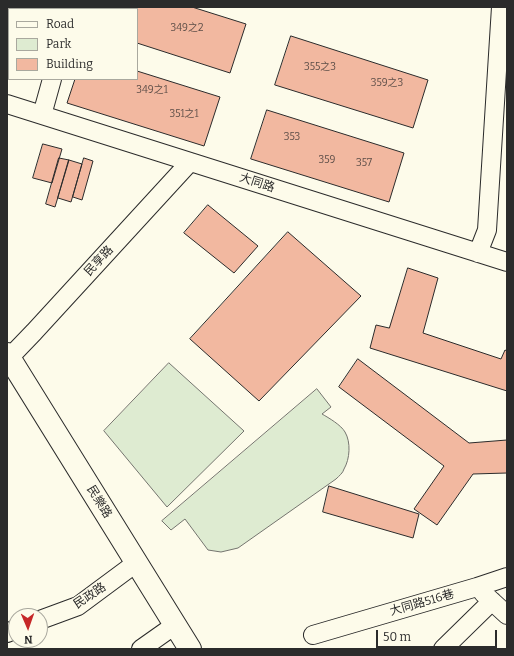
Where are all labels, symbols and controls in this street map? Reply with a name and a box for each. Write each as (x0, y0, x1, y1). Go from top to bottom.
legend (8, 8, 138, 80)
text: Road (46, 17, 74, 31)
house number: 349之2 (171, 22, 203, 34)
text: Park (46, 37, 71, 51)
text: Building (46, 57, 93, 71)
house number: 355之3 (304, 61, 336, 73)
house number: 359之3 (371, 77, 403, 89)
house number: 349之1 (136, 84, 168, 96)
house number: 351之1 (169, 108, 199, 120)
house number: 353 (284, 131, 300, 143)
house number: 359 (319, 154, 335, 166)
house number: 357 (356, 157, 372, 169)
street label: 大同路 (238, 171, 276, 195)
street label: 民享路 (81, 243, 117, 279)
street label: 民樂路 (83, 483, 115, 521)
street label: 民政路 (71, 580, 109, 612)
street label: 大同路516巷 (388, 587, 456, 619)
north arrow (8, 608, 48, 648)
scale bar (378, 622, 499, 648)
text: 50 m (383, 630, 411, 644)
text: N (24, 633, 33, 646)

